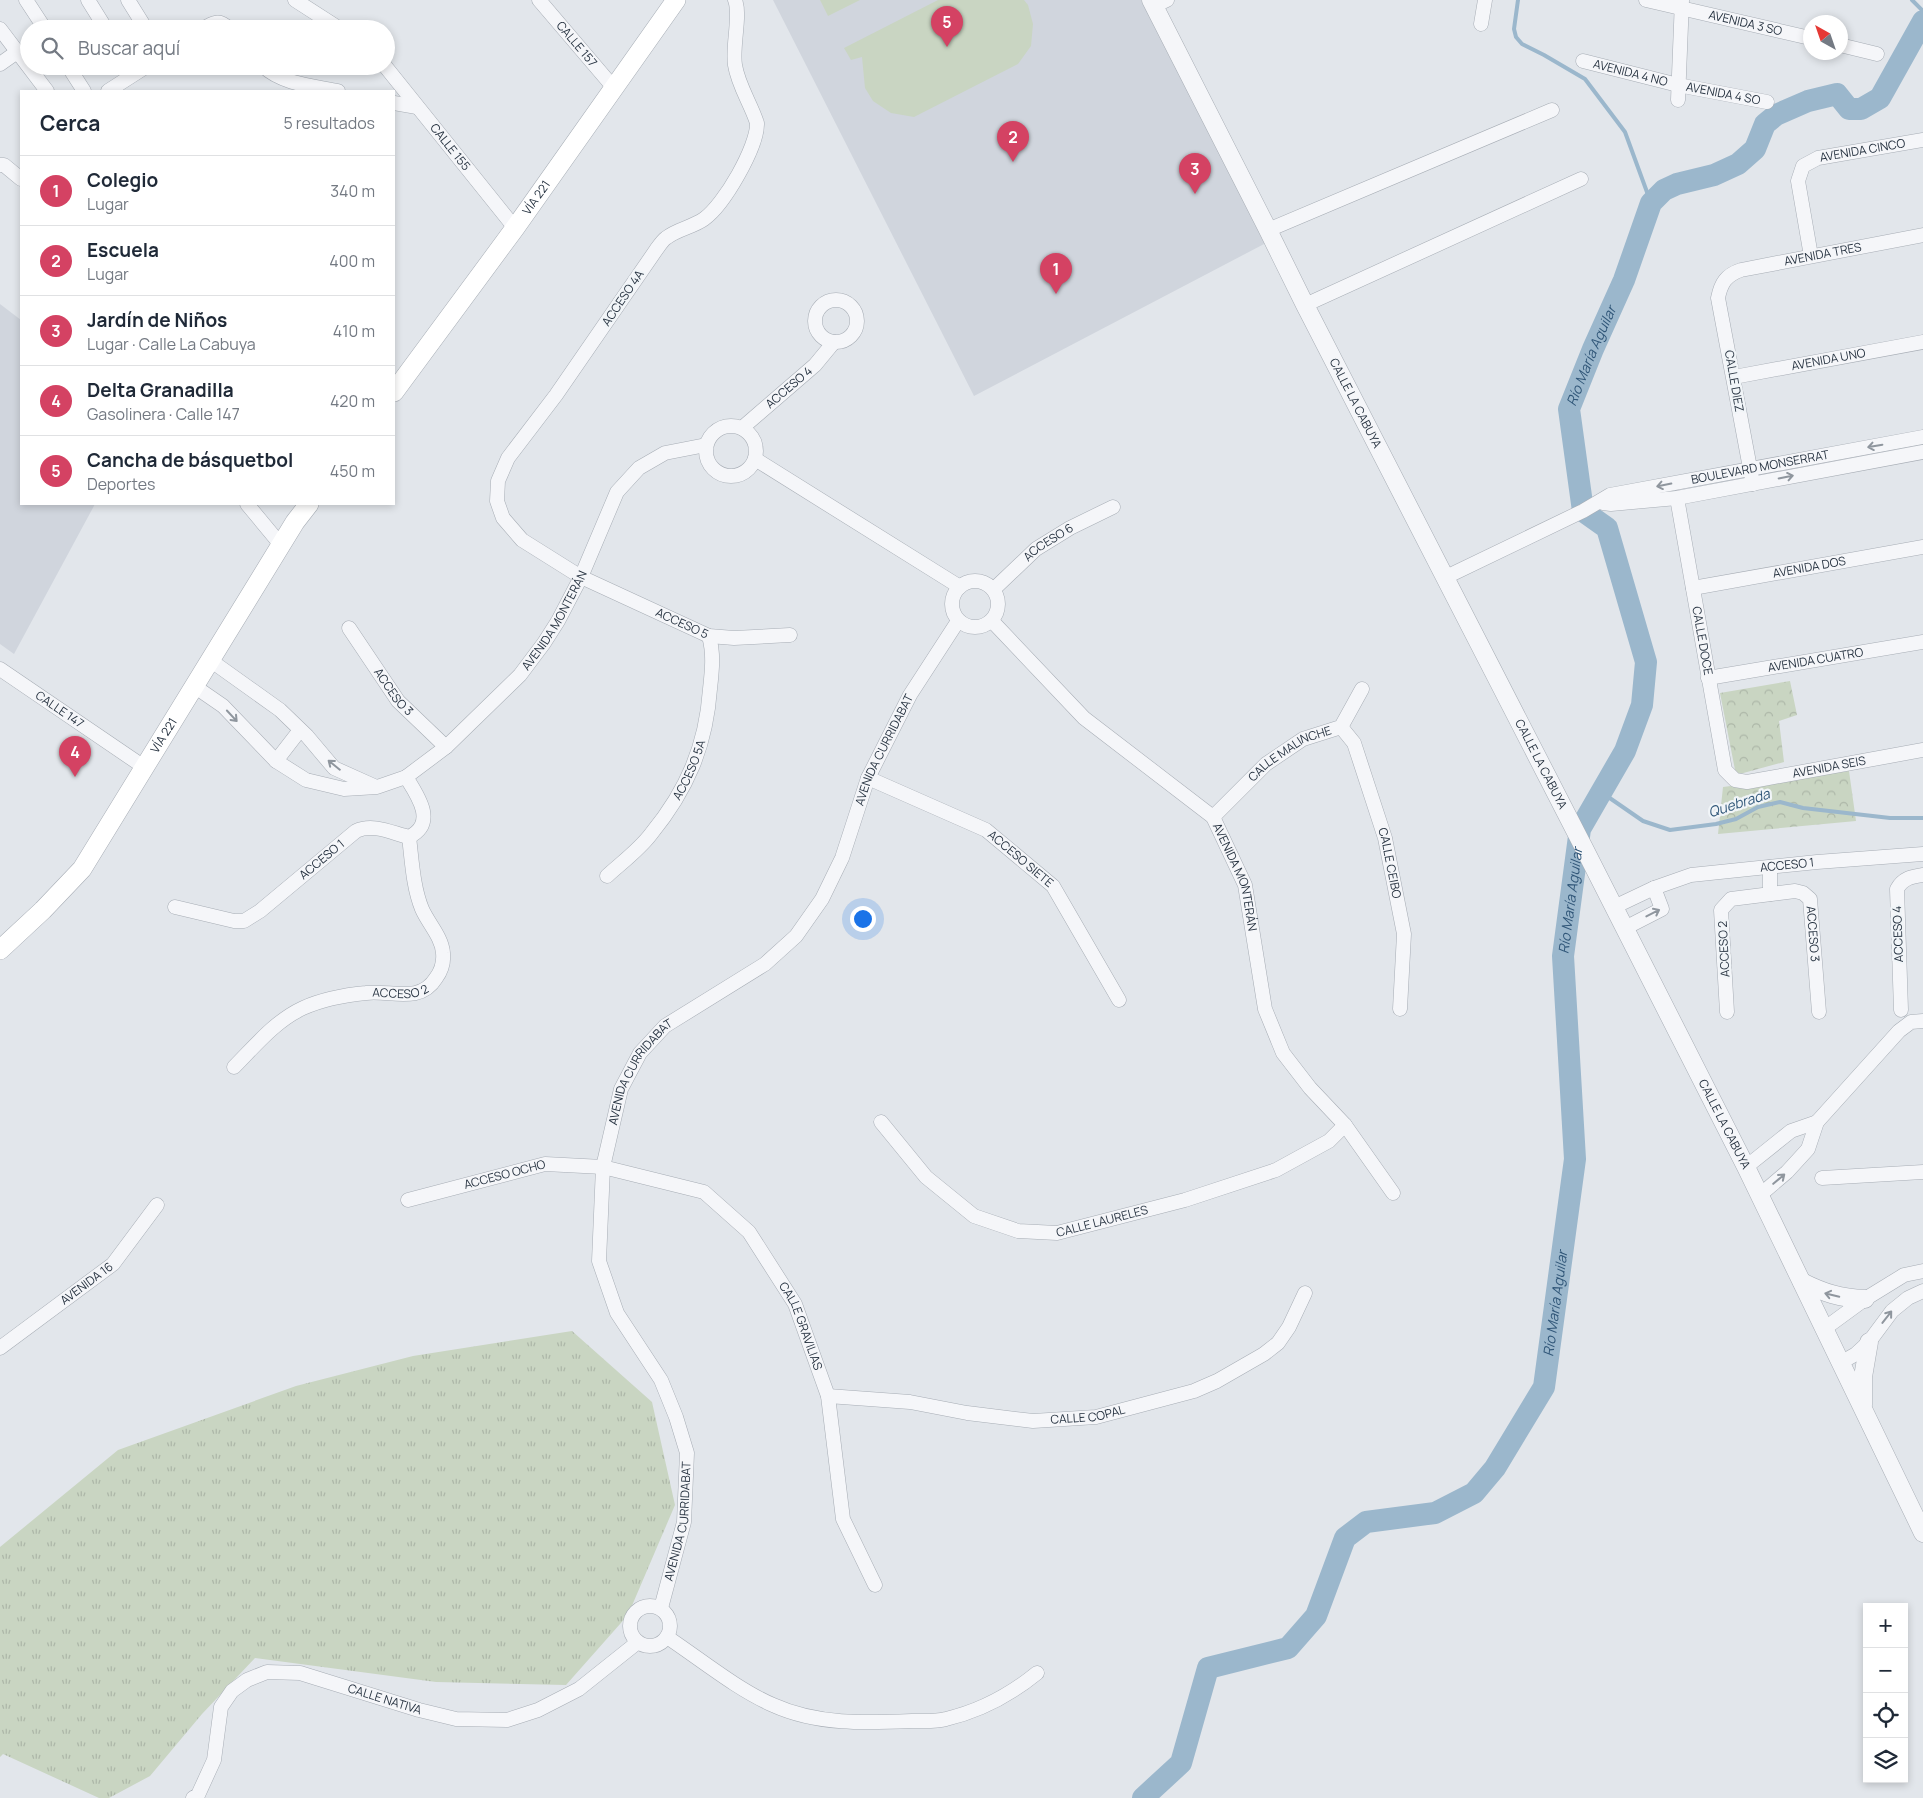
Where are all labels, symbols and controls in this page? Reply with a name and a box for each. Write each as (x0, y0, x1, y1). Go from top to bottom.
pin: 5 (931, 6, 963, 47)
street label: AVENIDA 3 SO (1707, 6, 1784, 39)
north arrow (1803, 15, 1848, 60)
street label: CALLE 157 (553, 17, 601, 70)
search box (20, 20, 395, 75)
icon: search (38, 34, 66, 62)
text: Buscar aquí (78, 35, 180, 61)
street label: AVENIDA 4 NO (1592, 55, 1670, 90)
street label: AVENIDA 4 SO (1685, 78, 1762, 109)
text: Cerca (40, 109, 100, 137)
text: 5 resultados (283, 112, 375, 134)
street label: CALLE 155 (426, 120, 475, 174)
pin: 2 (997, 121, 1029, 162)
street label: AVENIDA CINCO (1818, 134, 1907, 166)
pin: 3 (1179, 153, 1211, 194)
text: Colegio (87, 167, 158, 193)
street label: VÍA 221 (518, 177, 554, 218)
text: 1 (52, 180, 60, 202)
text: 340 m (330, 180, 375, 202)
text: Lugar (87, 193, 129, 215)
text: Escuela (87, 237, 159, 263)
street label: AVENIDA TRES (1783, 238, 1863, 270)
text: 2 (51, 250, 61, 272)
text: 400 m (329, 250, 375, 272)
pin: 1 (1040, 253, 1072, 294)
text: Lugar (87, 263, 129, 285)
street label: ACCESO 4A (598, 266, 648, 329)
water label: Río María Aguilar (1561, 301, 1621, 408)
text: Jardín de Niños (87, 307, 227, 333)
text: 3 (51, 320, 61, 342)
text: 410 m (333, 320, 375, 342)
text: Lugar · Calle La Cabuya (87, 333, 256, 355)
street label: AVENIDA UNO (1790, 344, 1867, 374)
street label: CALLE DIEZ (1721, 349, 1748, 413)
street label: CALLE LA CABUYA (1326, 355, 1386, 451)
street label: ACCESO 4 (762, 362, 816, 412)
text: Delta Granadilla (87, 377, 234, 403)
text: 4 (51, 390, 61, 412)
text: 420 m (330, 390, 375, 412)
text: Gasolinera · Calle 147 (87, 403, 240, 425)
one-way arrow (1867, 441, 1883, 451)
street label: BOULEVARD MONSERRAT (1690, 445, 1831, 488)
text: Cancha de básquetbol (87, 447, 293, 473)
text: 5 (51, 460, 61, 482)
text: 450 m (330, 460, 375, 482)
one-way arrow (1777, 472, 1793, 482)
text: Deportes (87, 473, 155, 495)
one-way arrow (1656, 480, 1672, 490)
street label: ACCESO 6 (1019, 519, 1076, 565)
street label: AVENIDA DOS (1771, 552, 1847, 582)
street label: AVENIDA MONTERÁN (517, 568, 591, 674)
street label: ACCESO 5 (653, 604, 712, 643)
street label: CALLE DOCE (1688, 605, 1717, 677)
street label: AVENIDA CUATRO (1766, 643, 1865, 676)
street label: ACCESO 3 (370, 664, 417, 719)
street label: CALLE 147 (32, 687, 87, 732)
street label: AVENIDA CURRIDABAT (851, 690, 917, 808)
one-way arrow (226, 710, 238, 723)
street label: VÍA 221 (146, 714, 181, 756)
street label: CALLE LA CABUYA (1511, 716, 1572, 812)
street label: CALLE MALINCHE (1244, 722, 1334, 785)
pin: 4 (59, 736, 91, 777)
street label: ACCESO 5A (668, 737, 709, 803)
street label: AVENIDA SEIS (1791, 752, 1867, 782)
one-way arrow (328, 760, 341, 771)
water label: Quebrada (1706, 783, 1773, 821)
street label: AVENIDA MONTERÁN (1209, 820, 1261, 932)
street label: CALLE CEIBO (1374, 825, 1406, 900)
street label: ACCESO SIETE (984, 826, 1057, 891)
street label: ACCESO 1 (295, 835, 348, 883)
water label: Río María Aguilar (1553, 845, 1587, 955)
street label: ACCESO 1 (1759, 853, 1815, 876)
street label: ACCESO 3 (1803, 905, 1824, 963)
street label: ACCESO 4 (1888, 905, 1907, 963)
your location (850, 906, 876, 932)
one-way arrow (1646, 908, 1661, 918)
street label: ACCESO 2 (1714, 920, 1733, 978)
street label: ACCESO 2 (372, 980, 432, 1002)
street label: AVENIDA CURRIDABAT (604, 1014, 676, 1127)
street label: CALLE LA CABUYA (1695, 1076, 1755, 1172)
street label: ACCESO OCHO (462, 1155, 548, 1193)
one-way arrow (1772, 1174, 1785, 1185)
street label: CALLE LAURELES (1054, 1201, 1150, 1241)
water label: Río María Aguilar (1538, 1247, 1572, 1358)
street label: AVENIDA 16 (56, 1258, 116, 1308)
street label: CALLE GRAVILIAS (775, 1279, 827, 1372)
one-way arrow (1825, 1290, 1841, 1299)
one-way arrow (1882, 1311, 1893, 1324)
street label: CALLE COPAL (1050, 1401, 1127, 1428)
street label: AVENIDA CURRIDABAT (660, 1460, 695, 1583)
map controls (1863, 1603, 1908, 1783)
button: + (1863, 1603, 1908, 1648)
button: − (1863, 1648, 1908, 1693)
street label: CALLE NATIVA (346, 1679, 424, 1718)
button: locate (1863, 1693, 1908, 1738)
button: layers (1863, 1738, 1908, 1783)

